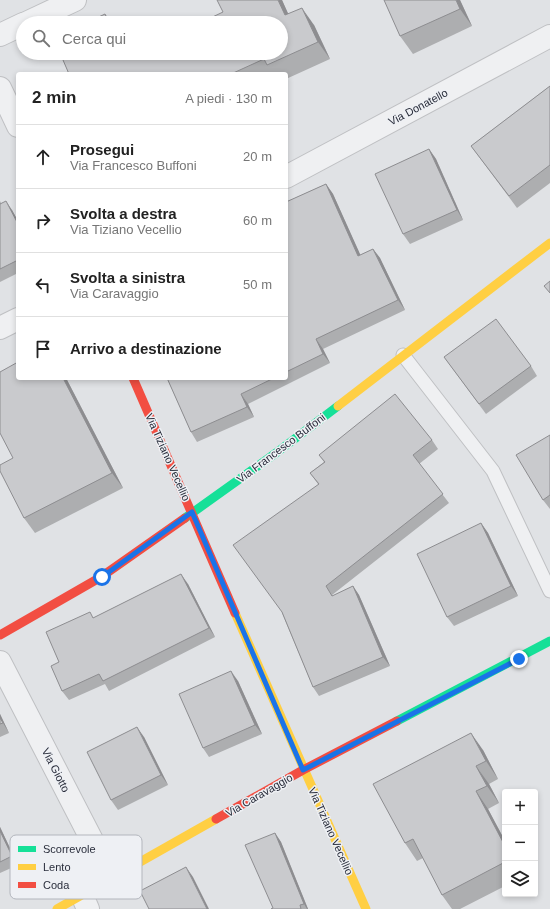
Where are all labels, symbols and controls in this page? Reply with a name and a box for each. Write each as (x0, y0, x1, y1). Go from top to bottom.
search box (16, 16, 288, 60)
icon: search (30, 27, 52, 49)
text: Cerca qui (62, 30, 126, 47)
street label: Via Donatello (386, 86, 450, 128)
text: 2 min (32, 88, 76, 107)
text: A piedi · 130 m (185, 91, 272, 106)
text: Prosegui (70, 141, 134, 158)
icon: ahead (32, 146, 54, 168)
text: 20 m (243, 149, 272, 164)
text: Via Francesco Buffoni (70, 158, 197, 173)
text: Svolta a destra (70, 205, 177, 222)
icon: right (32, 210, 54, 232)
text: 60 m (243, 213, 272, 228)
text: Via Tiziano Vecellio (70, 222, 182, 237)
text: Svolta a sinistra (70, 269, 185, 286)
icon: left (32, 274, 54, 296)
text: 50 m (243, 277, 272, 292)
text: Via Caravaggio (70, 286, 159, 301)
icon: arrive (32, 338, 54, 360)
text: Arrivo a destinazione (70, 340, 222, 357)
street label: Via Tiziano Vecellio (143, 411, 193, 503)
street label: Via Francesco Buffoni (235, 411, 327, 485)
route start (93, 568, 111, 586)
route end (510, 650, 528, 668)
street label: Via Giotto (40, 746, 72, 794)
street label: Via Caravaggio (224, 771, 294, 819)
street label: Via Tiziano Vecellio (306, 785, 356, 877)
map controls (502, 789, 538, 897)
button: + (502, 789, 538, 825)
button: − (502, 825, 538, 861)
legend (10, 835, 142, 899)
text: Scorrevole (43, 843, 96, 855)
text: Lento (43, 861, 71, 873)
button: layers (502, 861, 538, 897)
text: Coda (43, 879, 70, 891)

